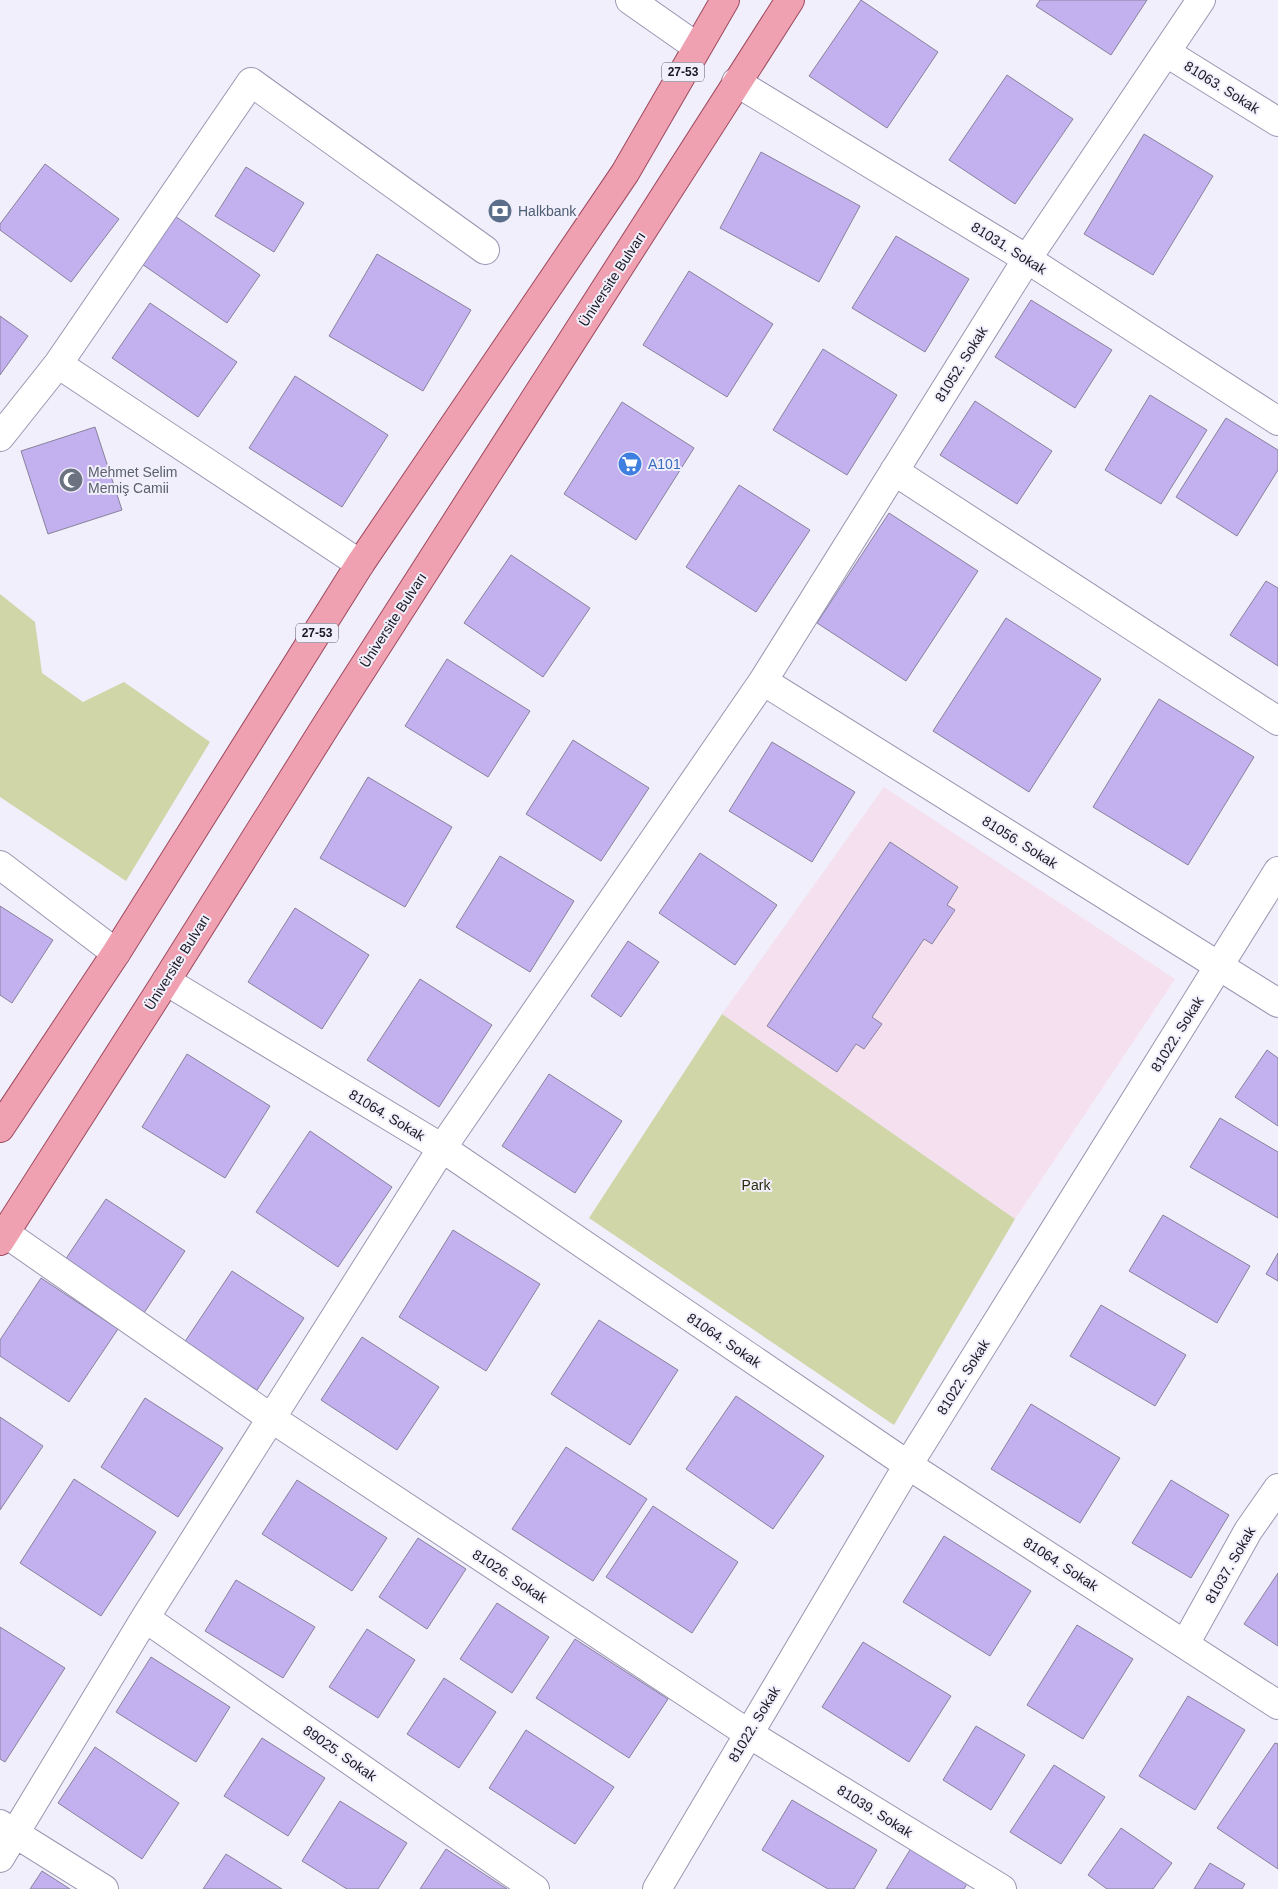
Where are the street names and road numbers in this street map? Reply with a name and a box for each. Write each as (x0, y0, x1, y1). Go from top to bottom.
street label: 81063. Sokak (1181, 58, 1263, 117)
road number: 27-53 (662, 62, 704, 82)
street label: 81031. Sokak (968, 219, 1050, 278)
street label: Üniversite Bulvarı (575, 228, 649, 329)
street label: 81052. Sokak (932, 323, 991, 405)
street label: Üniversite Bulvarı (356, 569, 430, 670)
road number: 27-53 (296, 624, 338, 642)
street label: 81056. Sokak (979, 813, 1061, 872)
street label: Üniversite Bulvarı (140, 911, 213, 1013)
street label: 81022. Sokak (1148, 993, 1207, 1075)
street label: 81064. Sokak (346, 1086, 429, 1144)
street label: 81064. Sokak (684, 1309, 765, 1371)
street label: 81022. Sokak (934, 1336, 993, 1418)
street label: 81037. Sokak (1202, 1523, 1259, 1606)
street label: 81064. Sokak (1021, 1534, 1102, 1595)
street label: 81026. Sokak (470, 1546, 551, 1607)
street label: 81022. Sokak (725, 1682, 783, 1765)
street label: 89025. Sokak (300, 1722, 380, 1785)
street label: 81039. Sokak (834, 1782, 916, 1841)

